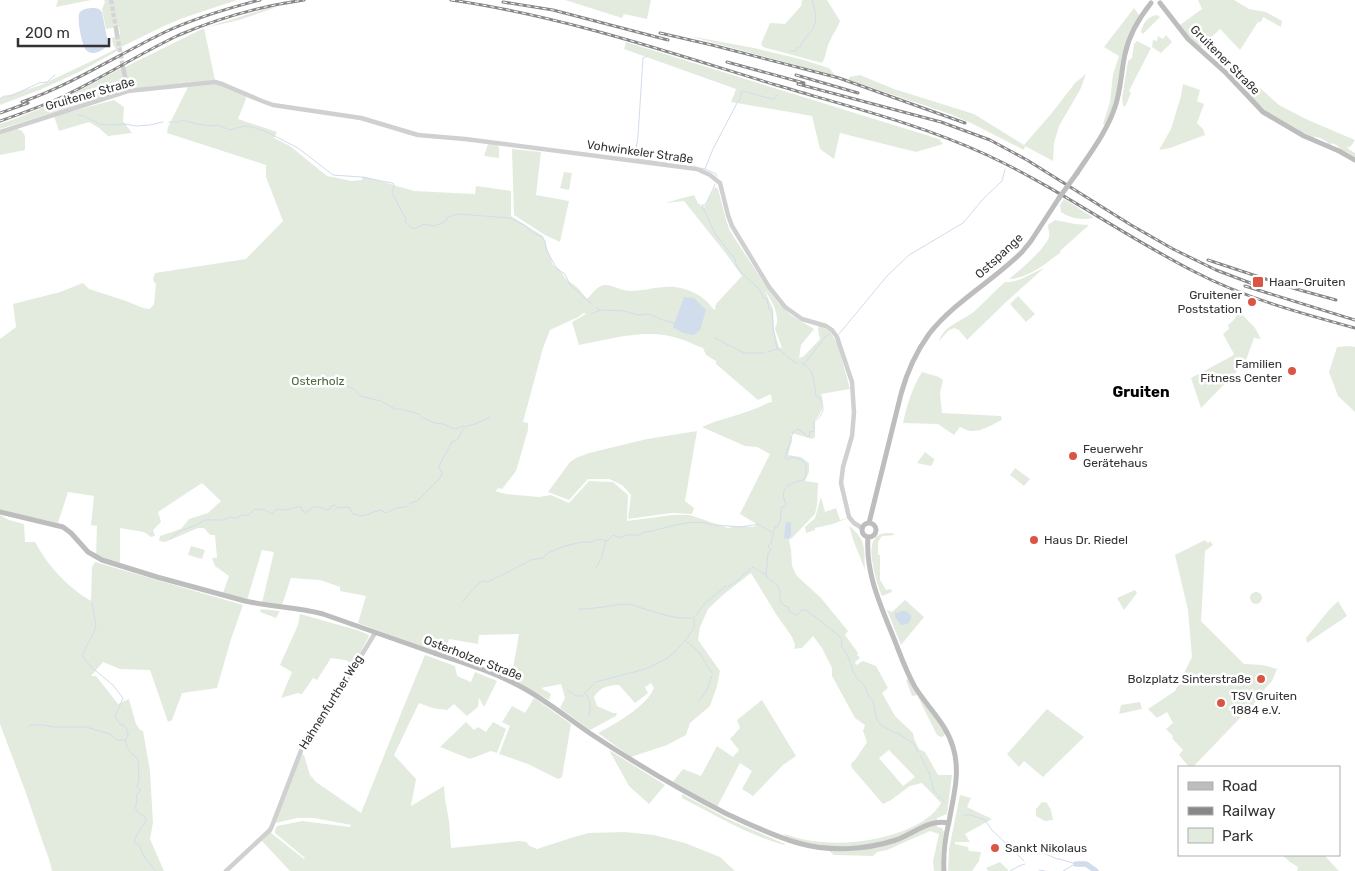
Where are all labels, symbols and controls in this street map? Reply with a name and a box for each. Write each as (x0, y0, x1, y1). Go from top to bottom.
scale bar (18, 15, 109, 47)
street label: Gruitener Straße (1187, 22, 1263, 98)
text: 200 m (25, 24, 70, 42)
street label: Gruitener Straße (44, 74, 137, 113)
street label: Vohwinkeler Straße (586, 138, 695, 166)
street label: Ostspange (972, 230, 1026, 282)
marker: Haan-Gruiten (1251, 275, 1265, 289)
place label: Haan-Gruiten (1269, 275, 1345, 289)
place label: Gruitener Poststation (1178, 288, 1242, 316)
marker: Gruitener Poststation (1246, 296, 1258, 308)
place label: Familien Fitness Center (1200, 357, 1282, 385)
marker: Familien Fitness Center (1286, 365, 1298, 377)
park label: Osterholz (291, 374, 345, 388)
district label: Gruiten (1112, 383, 1170, 401)
place label: Feuerwehr Gerätehaus (1083, 442, 1148, 470)
marker: Feuerwehr Gerätehaus (1067, 450, 1079, 462)
place label: Haus Dr. Riedel (1044, 533, 1128, 547)
marker: Haus Dr. Riedel (1028, 534, 1040, 546)
street label: Osterholzer Straße (422, 633, 524, 683)
street label: Hahnenfurther Weg (296, 652, 366, 752)
place label: Bolzplatz Sinterstraße (1127, 672, 1251, 686)
marker: Bolzplatz Sinterstraße (1255, 673, 1267, 685)
place label: TSV Gruiten 1884 e.V. (1231, 689, 1297, 717)
marker: TSV Gruiten 1884 e.V. (1215, 697, 1227, 709)
legend (1178, 766, 1340, 856)
text: Road (1222, 777, 1258, 795)
text: Railway (1222, 802, 1276, 820)
text: Park (1222, 827, 1253, 845)
place label: Sankt Nikolaus (1005, 841, 1087, 855)
marker: Sankt Nikolaus (989, 842, 1001, 854)

